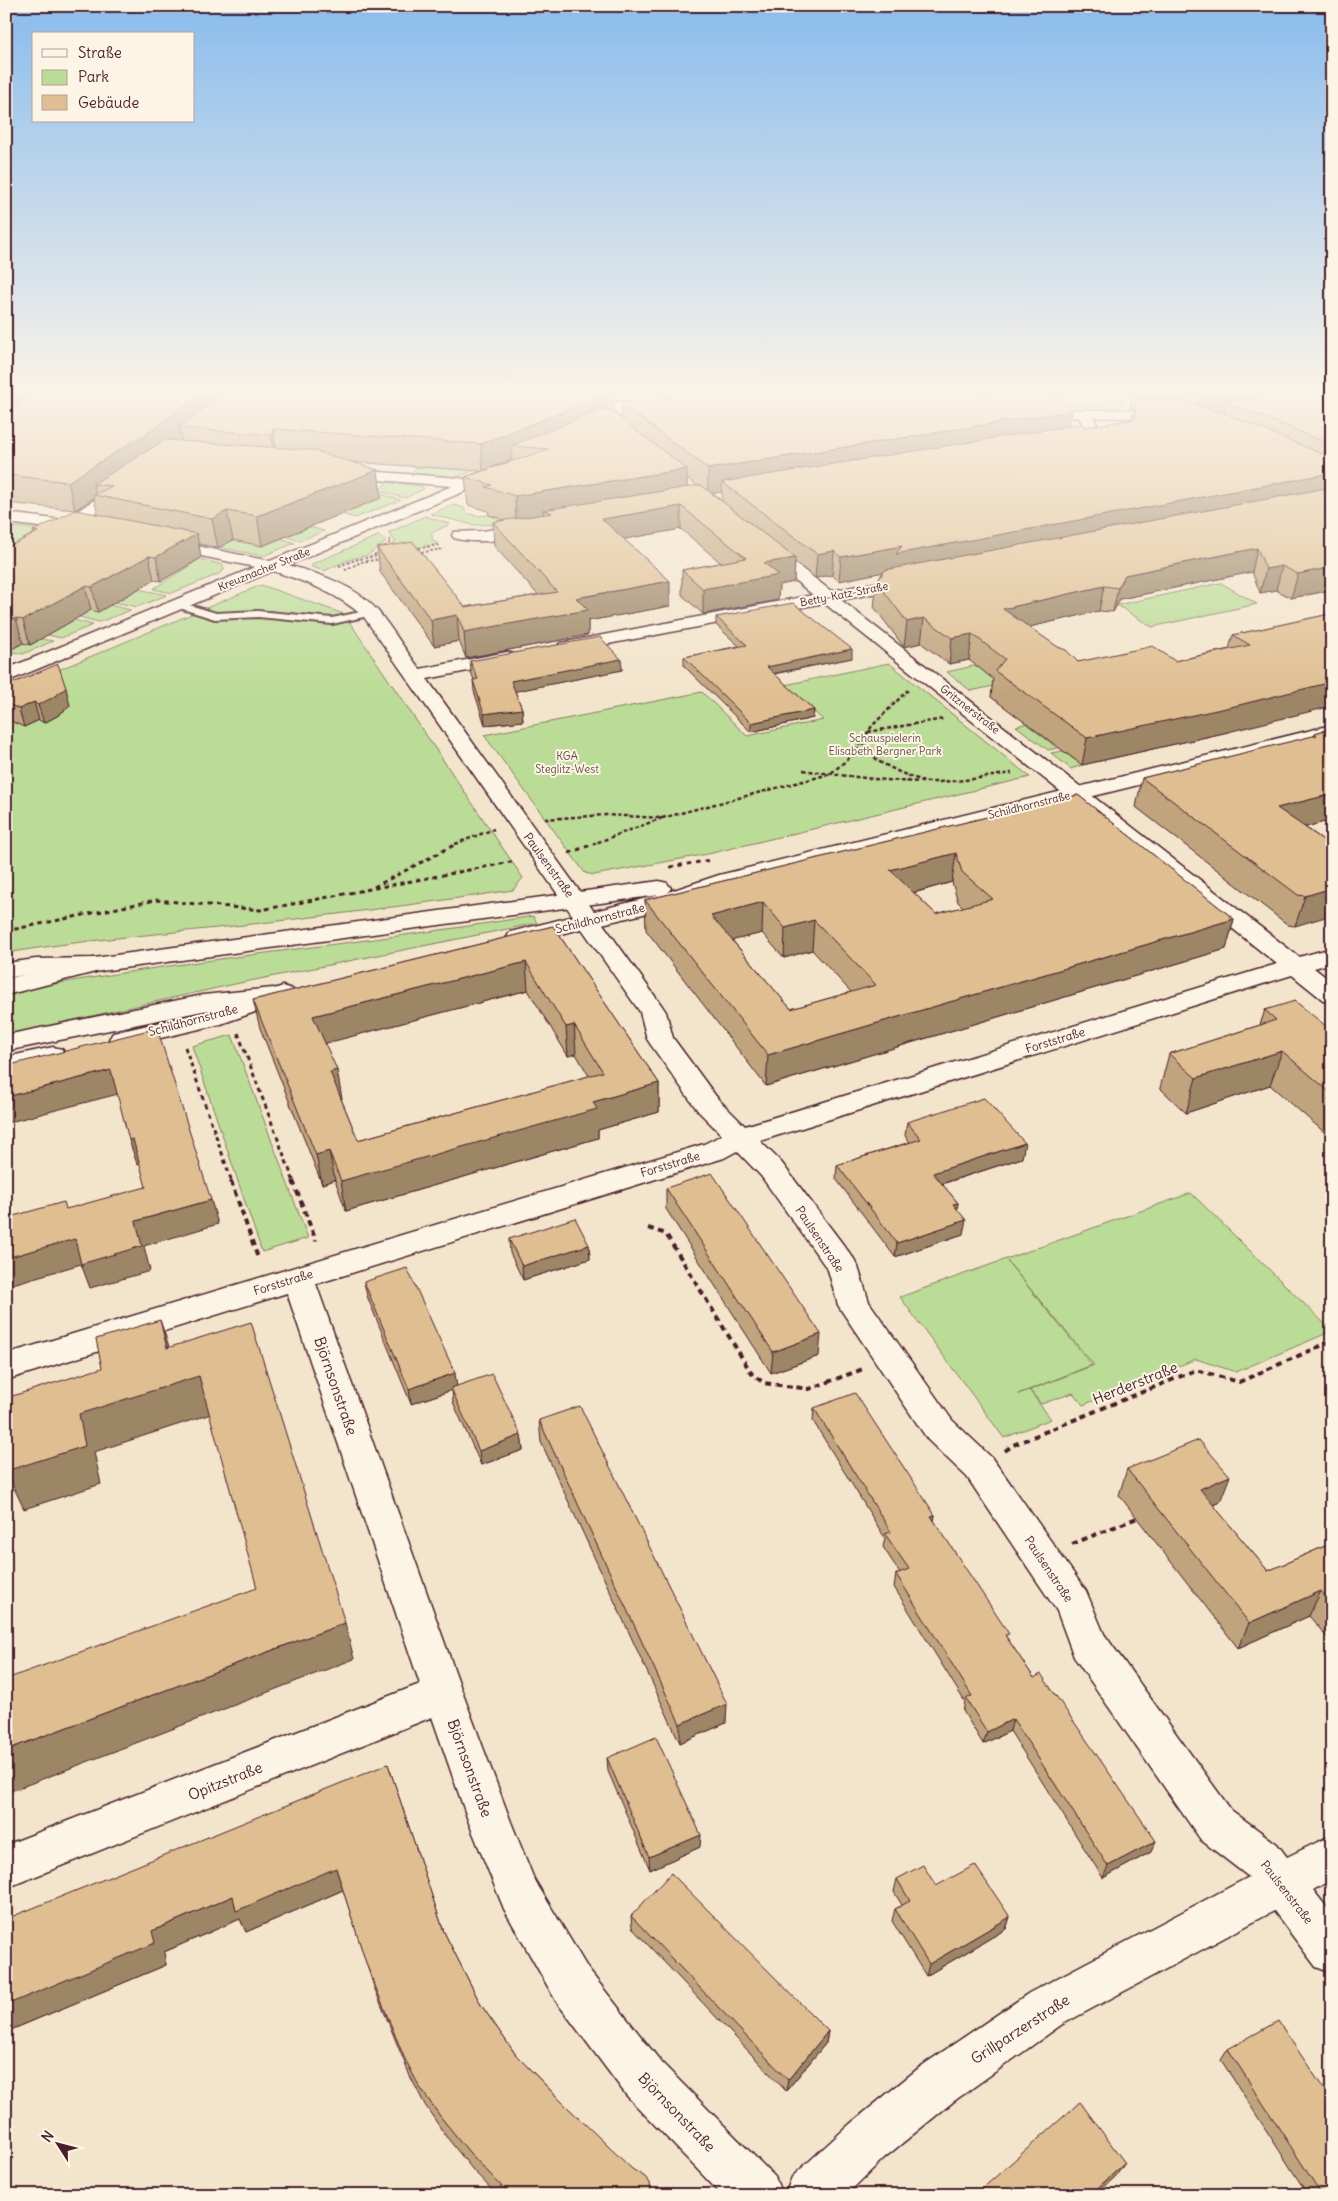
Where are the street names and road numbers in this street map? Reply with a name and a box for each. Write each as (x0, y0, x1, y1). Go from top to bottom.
street label: Kreuznacher Straße (216, 544, 312, 594)
street label: Betty-Katz-Straße (799, 579, 889, 609)
street label: Gritznerstraße (937, 681, 1003, 737)
street label: Schildhornstraße (986, 788, 1072, 822)
street label: Paulsenstraße (520, 830, 578, 900)
street label: Schildhornstraße (554, 900, 646, 936)
street label: Schildhornstraße (147, 1001, 239, 1039)
street label: Forststraße (1023, 1024, 1087, 1056)
street label: Forststraße (638, 1148, 702, 1180)
street label: Paulsenstraße (792, 1203, 848, 1275)
street label: Forststraße (251, 1266, 315, 1298)
street label: Björnsonstraße (310, 1334, 362, 1438)
street label: Herderstraße (1090, 1357, 1180, 1409)
street label: Paulsenstraße (1021, 1533, 1077, 1605)
street label: Björnsonstraße (443, 1716, 497, 1820)
street label: Opitzstraße (185, 1758, 265, 1804)
street label: Paulsenstraße (1258, 1857, 1316, 1927)
street label: Grillparzerstraße (967, 1990, 1073, 2068)
street label: Björnsonstraße (634, 2068, 720, 2156)

